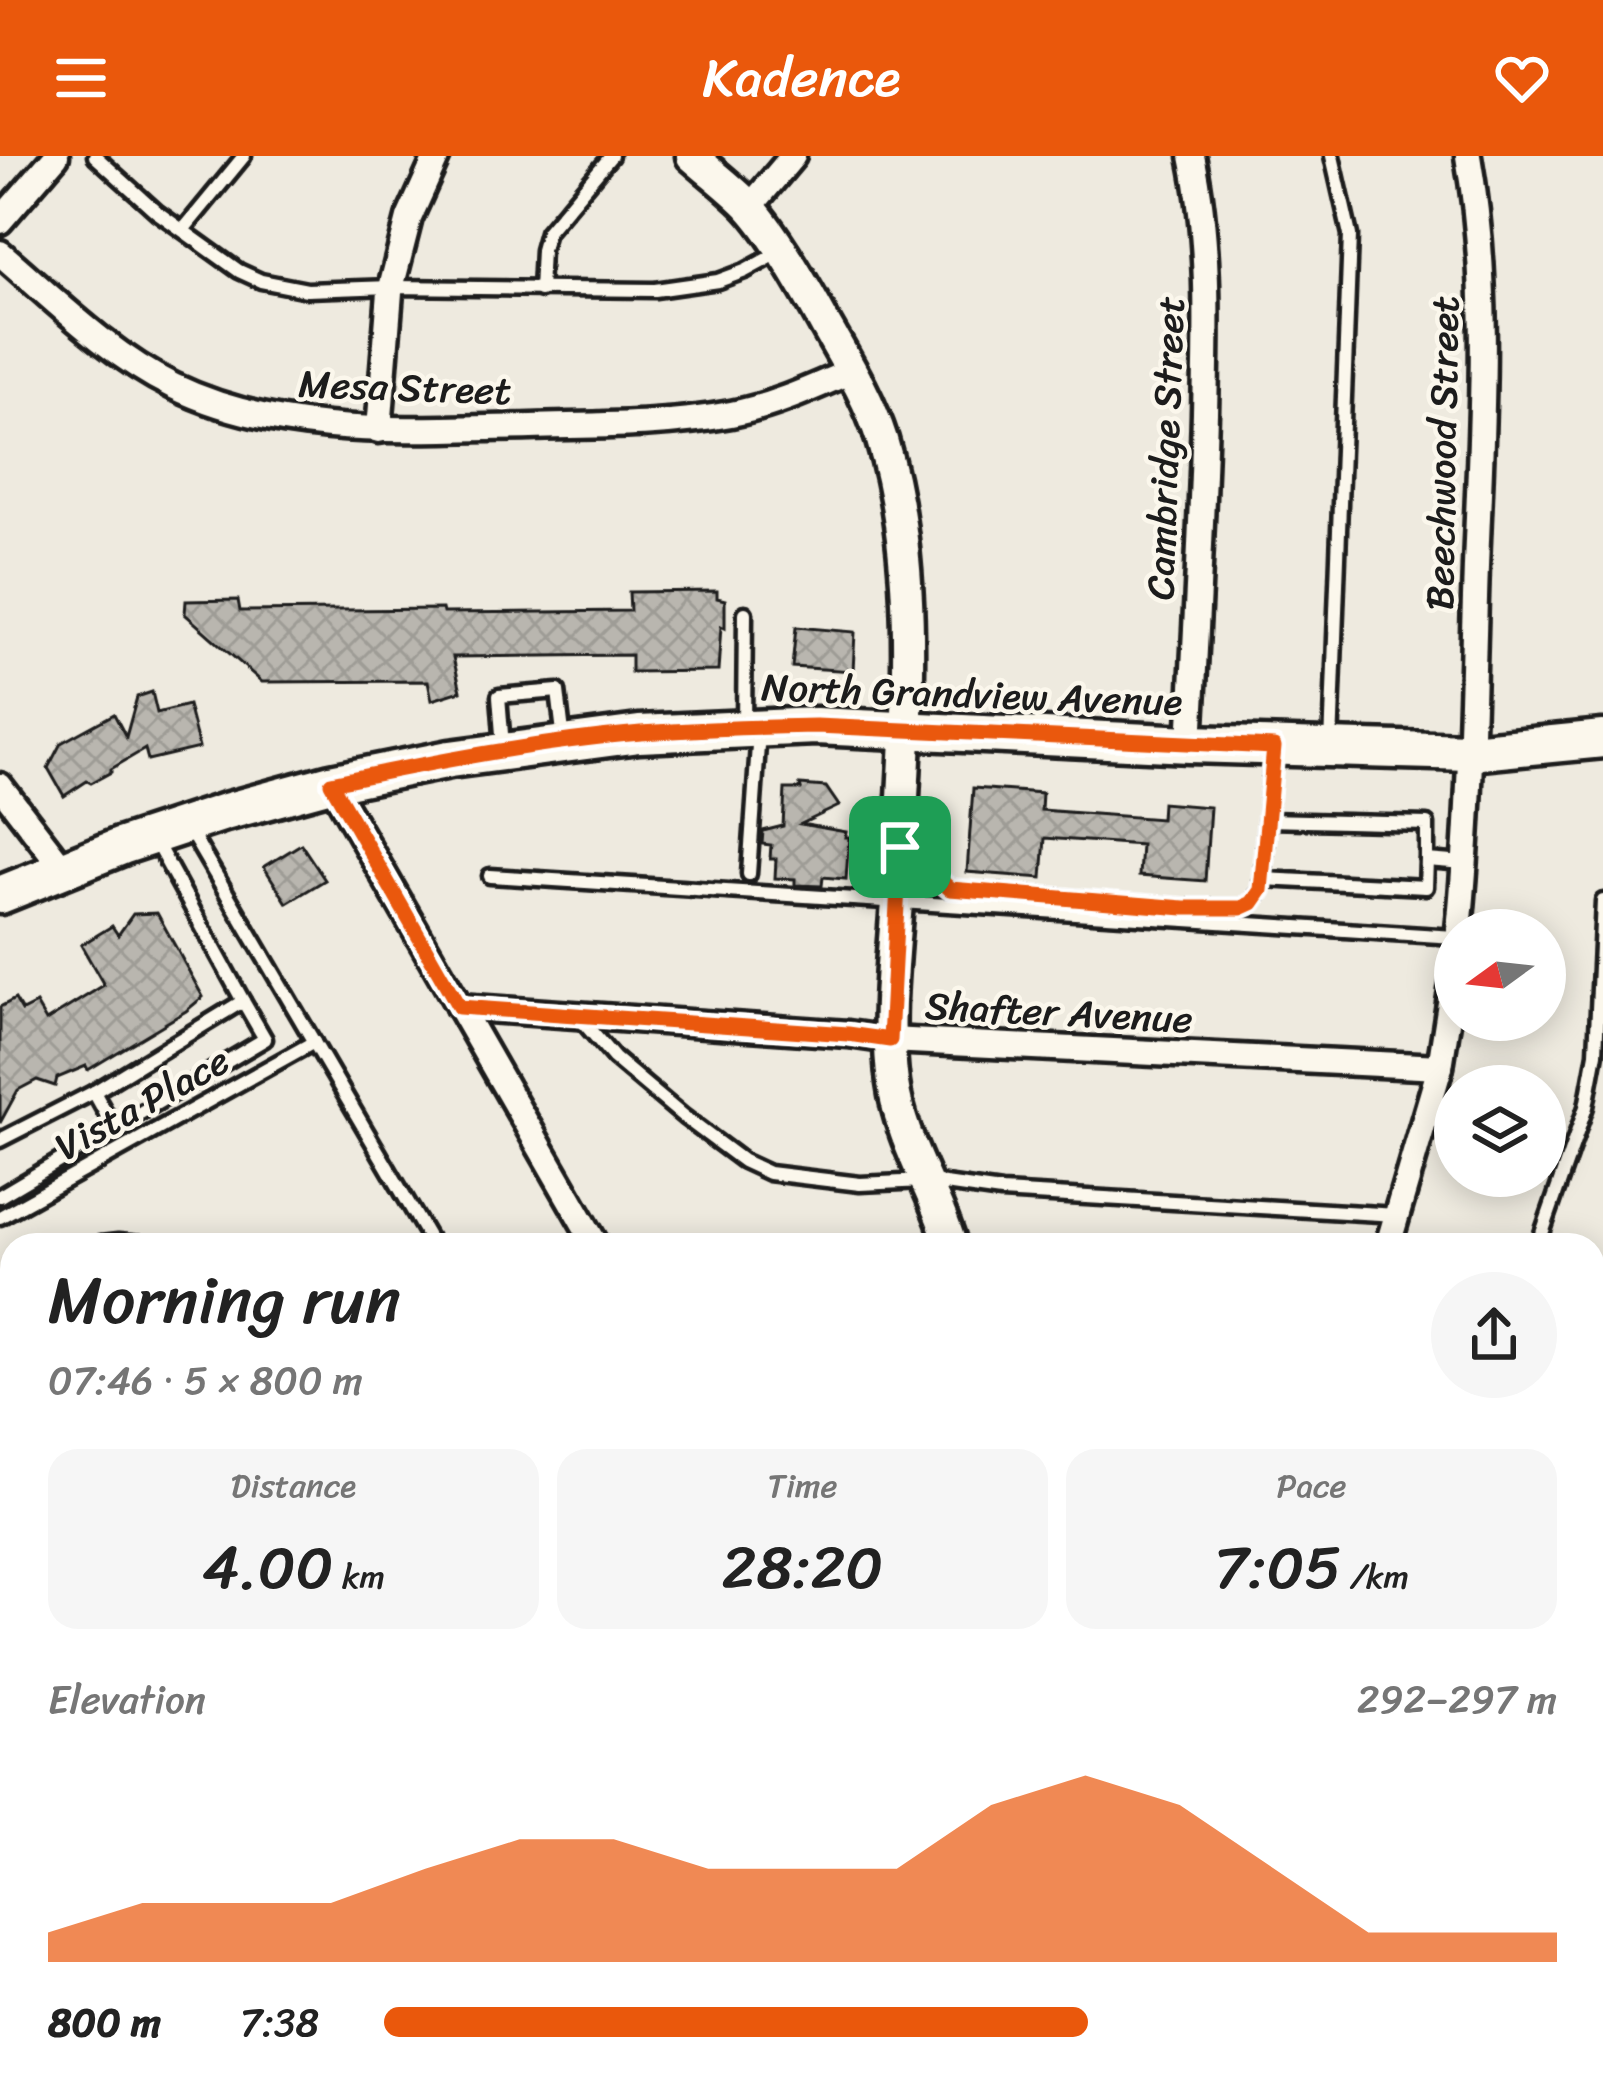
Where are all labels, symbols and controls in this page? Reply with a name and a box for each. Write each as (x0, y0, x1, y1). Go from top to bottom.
text: Kadence (702, 30, 901, 126)
icon: menu (48, 45, 114, 111)
icon: heart (1489, 45, 1555, 111)
street label: Cambridge Street (1125, 295, 1205, 601)
street label: Beechwood Street (1405, 295, 1479, 611)
street label: Mesa Street (297, 349, 513, 425)
street label: North Grandview Avenue (760, 652, 1184, 736)
pin (849, 796, 951, 898)
icon: arrive (867, 814, 933, 880)
north arrow (1434, 909, 1566, 1041)
map controls (1434, 909, 1566, 1197)
street label: Shafter Avenue (923, 971, 1195, 1053)
street label: Vista Place (41, 1026, 243, 1180)
button: layers (1434, 1065, 1566, 1197)
text: Morning run (48, 1242, 401, 1359)
button: share (1431, 1272, 1557, 1398)
text: 07:46 · 5 × 800 m (48, 1346, 363, 1415)
text: Distance (231, 1457, 356, 1515)
text: Time (768, 1457, 837, 1515)
text: Pace (1276, 1457, 1347, 1515)
text: 4.00 (202, 1515, 334, 1621)
text: 28:20 (722, 1515, 883, 1621)
text: 7:05 (1214, 1515, 1341, 1621)
text: km (334, 1548, 385, 1606)
text: /km (1341, 1548, 1409, 1606)
text: Elevation (48, 1665, 206, 1734)
text: 292–297 m (1357, 1665, 1557, 1734)
text: 800 m (48, 1988, 161, 2057)
text: 7:38 (240, 1988, 319, 2057)

